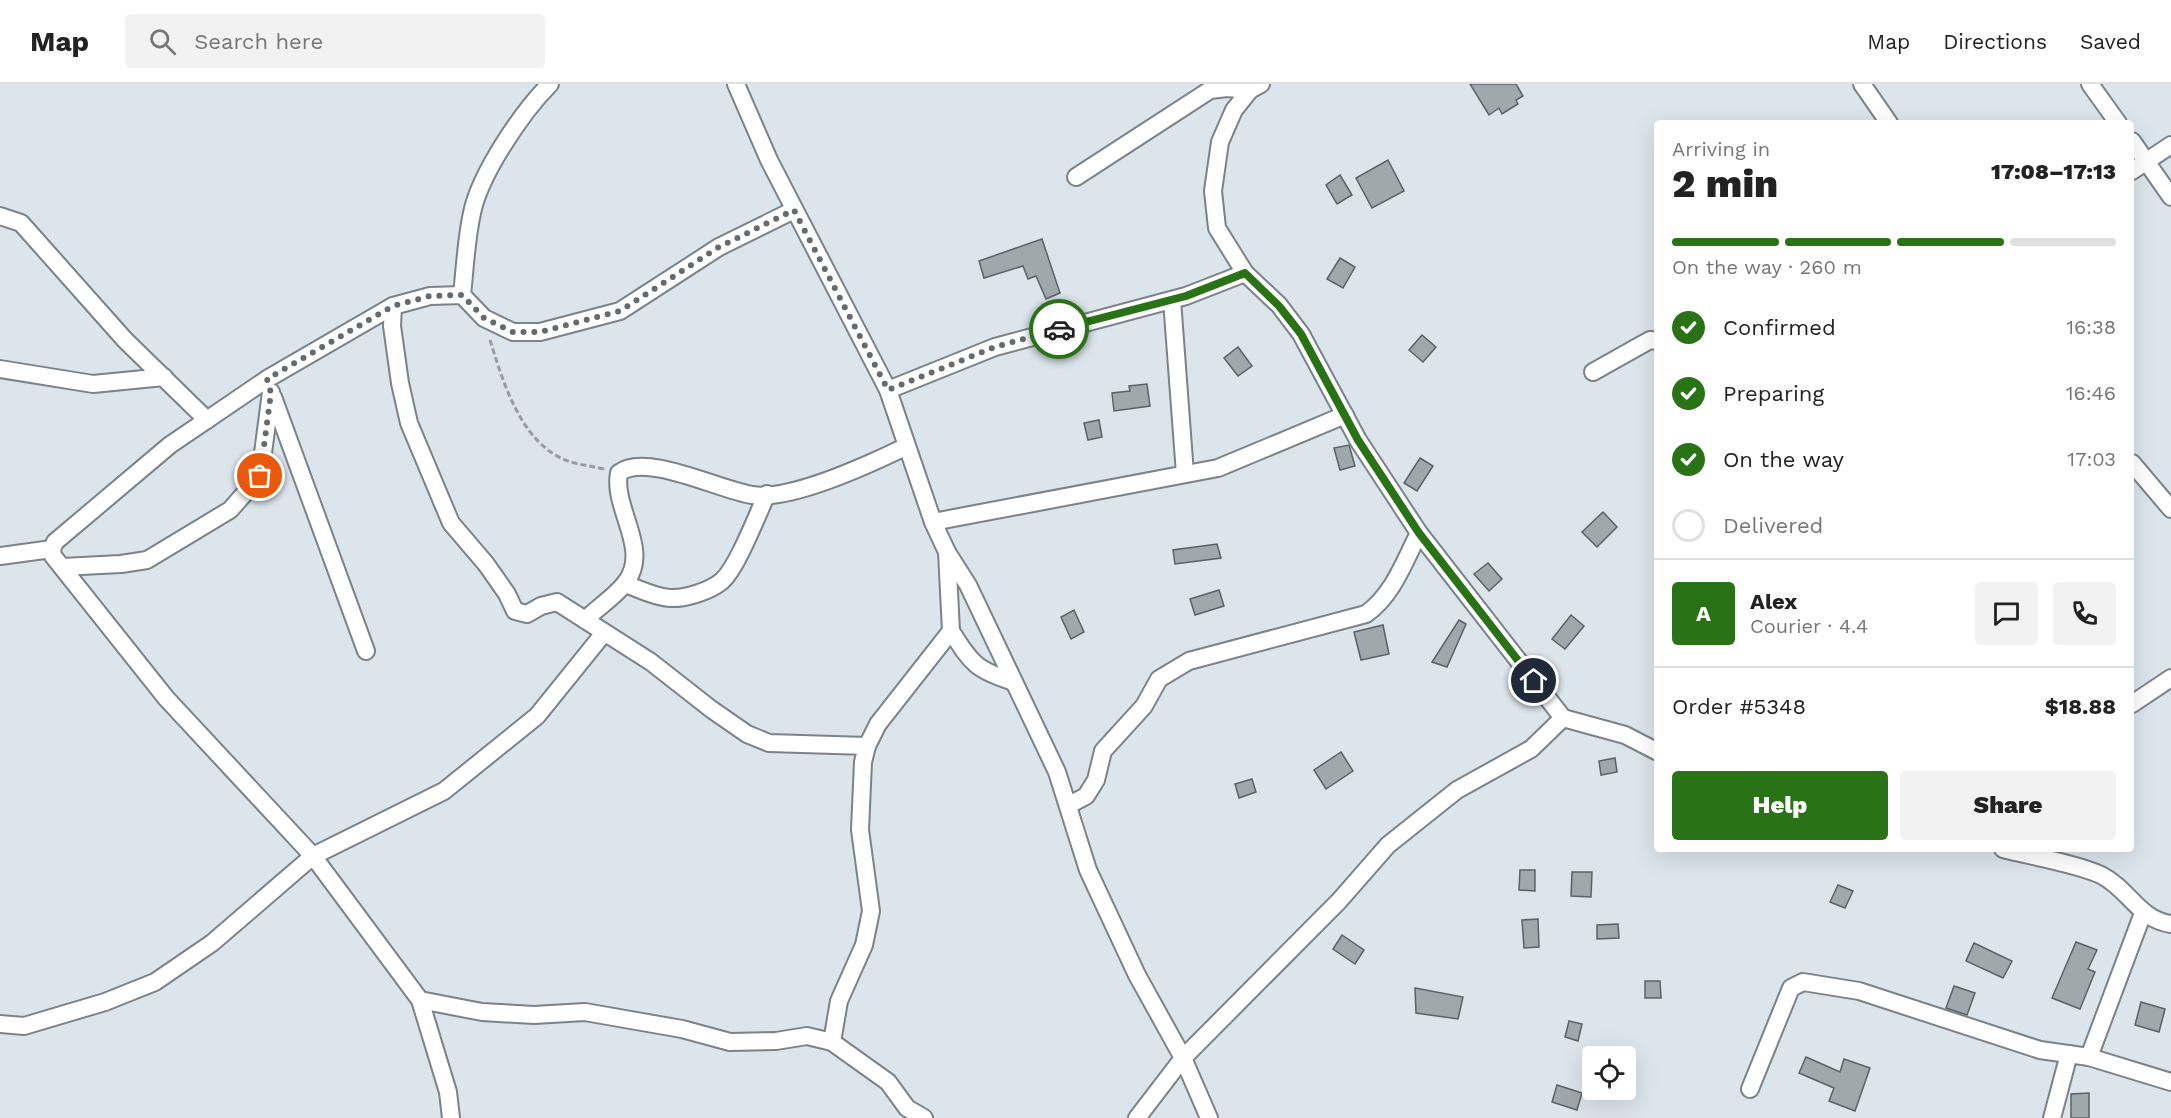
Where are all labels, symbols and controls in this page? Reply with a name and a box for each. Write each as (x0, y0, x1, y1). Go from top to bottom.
search box (125, 14, 545, 68)
text: Map (30, 25, 89, 58)
icon: search (146, 25, 179, 58)
text: Search here (194, 29, 323, 54)
text: Map (1867, 29, 1910, 54)
text: Directions (1943, 29, 2047, 54)
text: Saved (2080, 29, 2141, 54)
text: Arriving in (1672, 137, 1770, 161)
text: 17:08–17:13 (1991, 159, 2116, 184)
text: 2 min (1672, 161, 1778, 206)
text: On the way · 260 m (1672, 255, 1862, 279)
courier (1029, 299, 1089, 359)
icon: check (1672, 311, 1705, 344)
icon: car (1043, 313, 1076, 346)
text: Confirmed (1723, 315, 1836, 340)
text: 16:38 (2066, 315, 2116, 339)
icon: check (1672, 377, 1705, 410)
text: Preparing (1723, 381, 1824, 406)
text: 16:46 (2066, 381, 2116, 405)
icon: check (1672, 443, 1705, 476)
text: On the way (1723, 447, 1844, 472)
text: 17:03 (2067, 447, 2116, 471)
pin (234, 450, 285, 501)
icon: bag (243, 459, 276, 492)
text: Delivered (1723, 513, 1823, 538)
button: chat (1975, 582, 2038, 645)
button: phone (2053, 582, 2116, 645)
text: Alex (1750, 589, 1797, 614)
text: A (1696, 601, 1711, 626)
text: Courier · 4.4 (1750, 614, 1868, 638)
pin (1508, 655, 1559, 706)
icon: home (1517, 664, 1550, 697)
text: Order #5348 (1672, 694, 1806, 719)
text: $18.88 (2045, 694, 2116, 719)
button: Help (1672, 771, 1888, 840)
button: Share (1900, 771, 2116, 840)
map controls (1582, 1046, 1636, 1100)
button: locate (1582, 1046, 1636, 1100)

